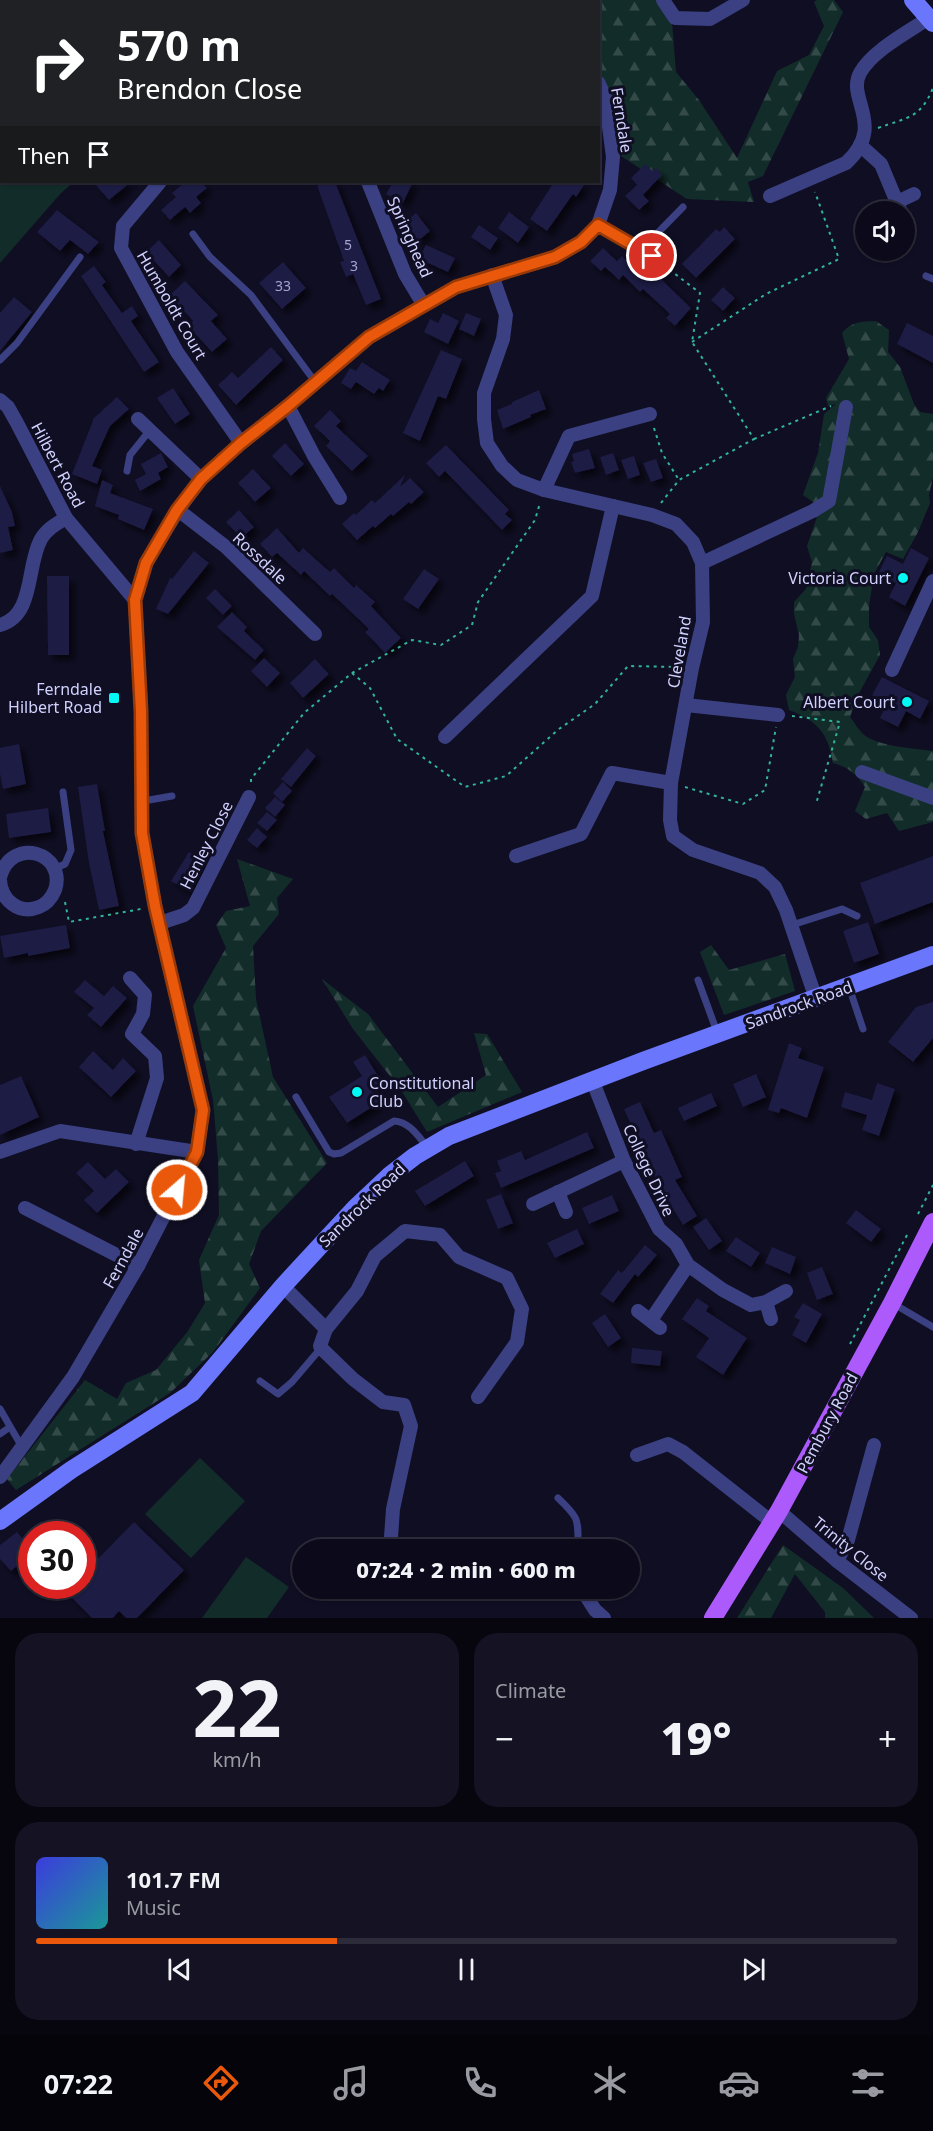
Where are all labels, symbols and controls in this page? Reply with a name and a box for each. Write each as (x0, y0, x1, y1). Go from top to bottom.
text: 570 m (117, 16, 241, 73)
icon: right (18, 24, 96, 102)
text: Brendon Close (117, 70, 302, 107)
street label: Ferndale (606, 86, 638, 154)
icon: arrive (82, 138, 115, 171)
text: Then (18, 140, 70, 170)
street label: Springhead (382, 193, 438, 281)
map controls (855, 201, 915, 261)
button: sound (855, 201, 915, 261)
pin (626, 230, 677, 281)
house number: 5 (344, 235, 352, 254)
icon: arrive (635, 239, 668, 272)
street label: Humboldt Court (132, 247, 212, 364)
house number: 3 (350, 256, 358, 275)
house number: 33 (275, 276, 291, 295)
street label: Hilbert Road (26, 418, 90, 512)
street label: Rossdale (228, 527, 292, 589)
place label: Victoria Court (788, 567, 891, 589)
marker: Victoria Court (896, 571, 910, 585)
street label: Cleveland (662, 614, 696, 690)
place label: Ferndale Hilbert Road (8, 678, 102, 718)
marker: Ferndale Hilbert Road (107, 691, 121, 705)
place label: Albert Court (803, 691, 895, 713)
marker: Albert Court (900, 695, 914, 709)
street label: Henley Close (174, 797, 238, 893)
street label: Sandrock Road (742, 975, 856, 1035)
place label: Constitutional Club (369, 1072, 475, 1112)
marker: Constitutional Club (350, 1085, 364, 1099)
street label: College Drive (618, 1120, 680, 1220)
position arrow (145, 1158, 209, 1222)
street label: Sandrock Road (314, 1158, 410, 1252)
street label: Ferndale (97, 1224, 149, 1292)
street label: Pembury Road (791, 1369, 863, 1477)
street label: Trinity Close (808, 1512, 894, 1586)
speed limit sign: 30 (18, 1521, 96, 1599)
text: 07:24 · 2 min · 600 m (356, 1554, 576, 1584)
text: 22 (192, 1654, 282, 1760)
text: Climate (495, 1677, 566, 1704)
text: 19° (660, 1707, 732, 1768)
text: − (495, 1716, 514, 1761)
text: + (878, 1716, 897, 1761)
text: km/h (212, 1746, 262, 1773)
text: 101.7 FM (126, 1864, 221, 1894)
text: Music (126, 1894, 181, 1921)
icon: previous (163, 1953, 196, 1986)
icon: pause (450, 1953, 483, 1986)
icon: next (737, 1953, 770, 1986)
icon: directions (200, 2062, 242, 2104)
icon: music (330, 2062, 372, 2104)
icon: phone (459, 2062, 501, 2104)
icon: climate (589, 2062, 631, 2104)
icon: car (718, 2062, 760, 2104)
icon: filters (847, 2062, 889, 2104)
text: 07:22 (44, 2065, 113, 2102)

